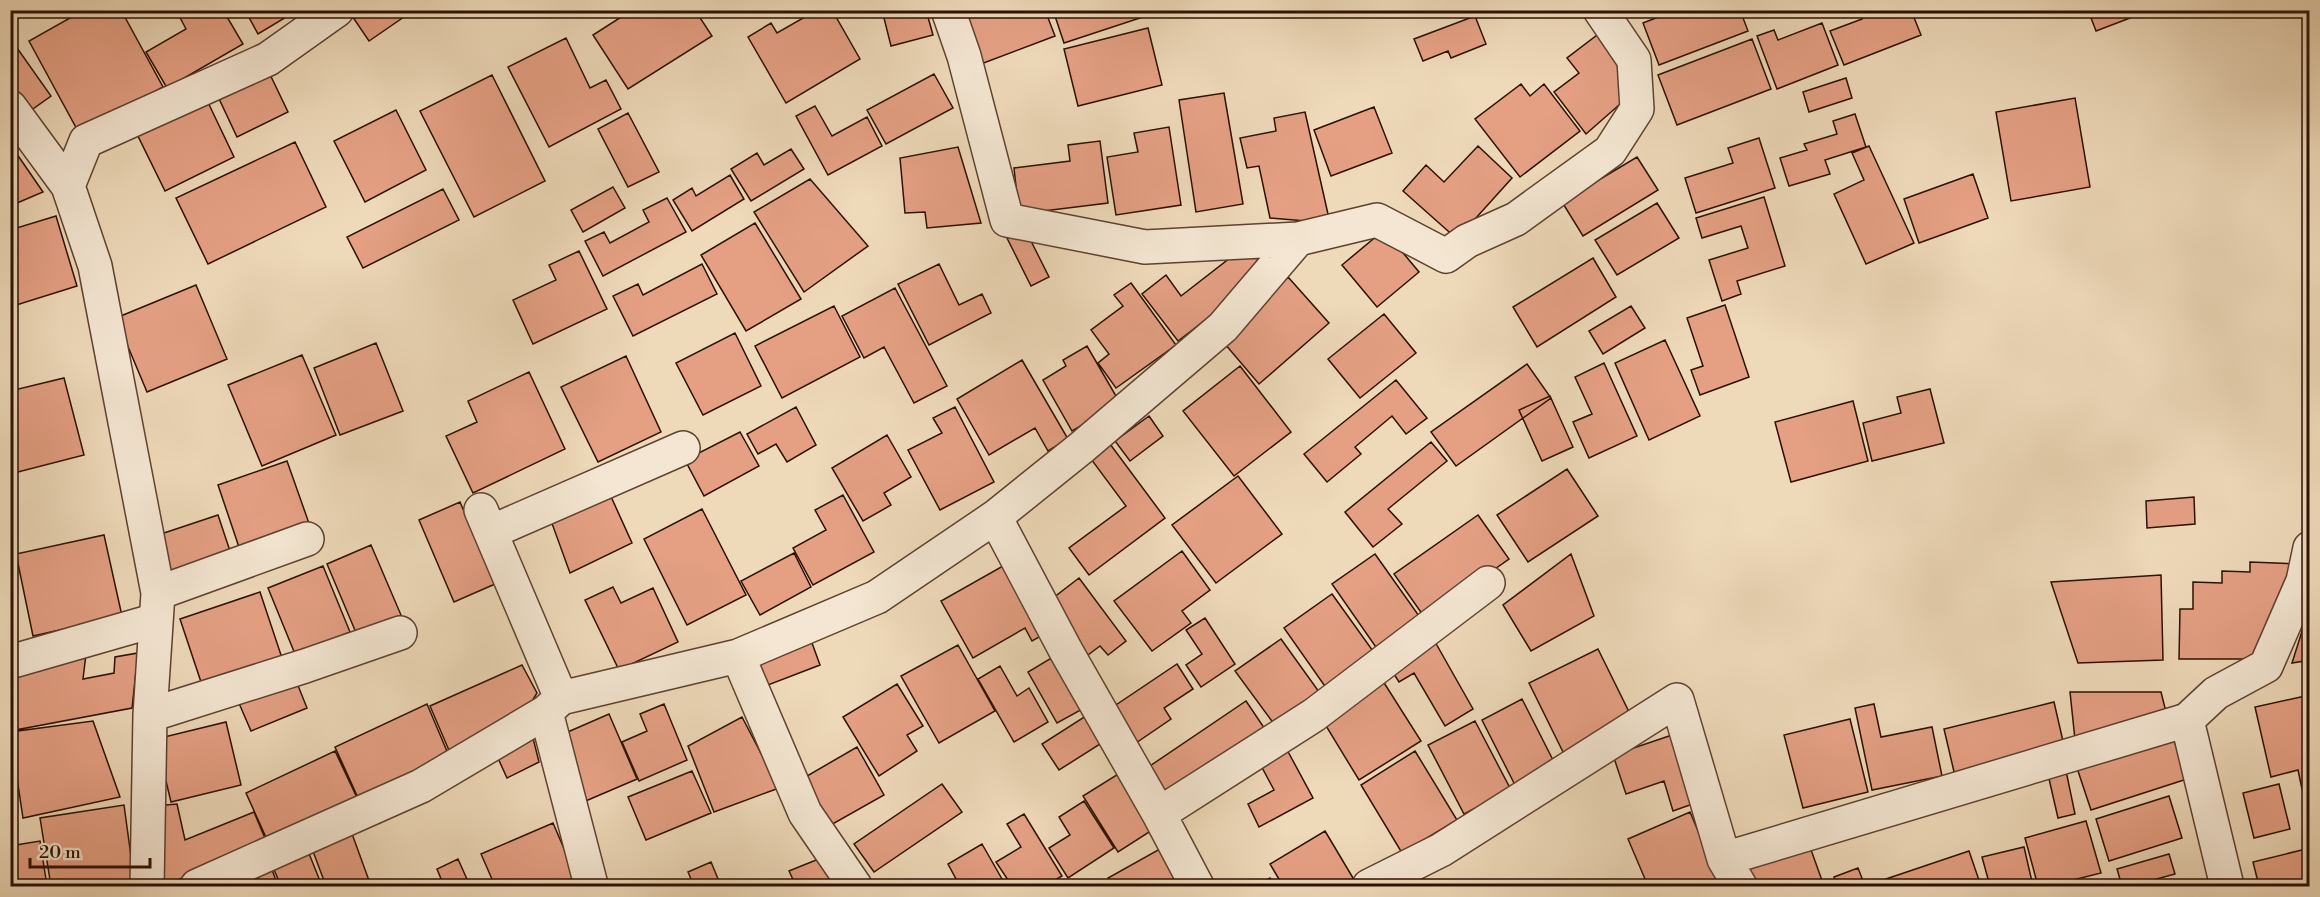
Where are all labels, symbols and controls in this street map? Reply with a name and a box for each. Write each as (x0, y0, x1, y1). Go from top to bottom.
scale bar (30, 831, 150, 869)
text: 20 m (39, 841, 81, 864)

